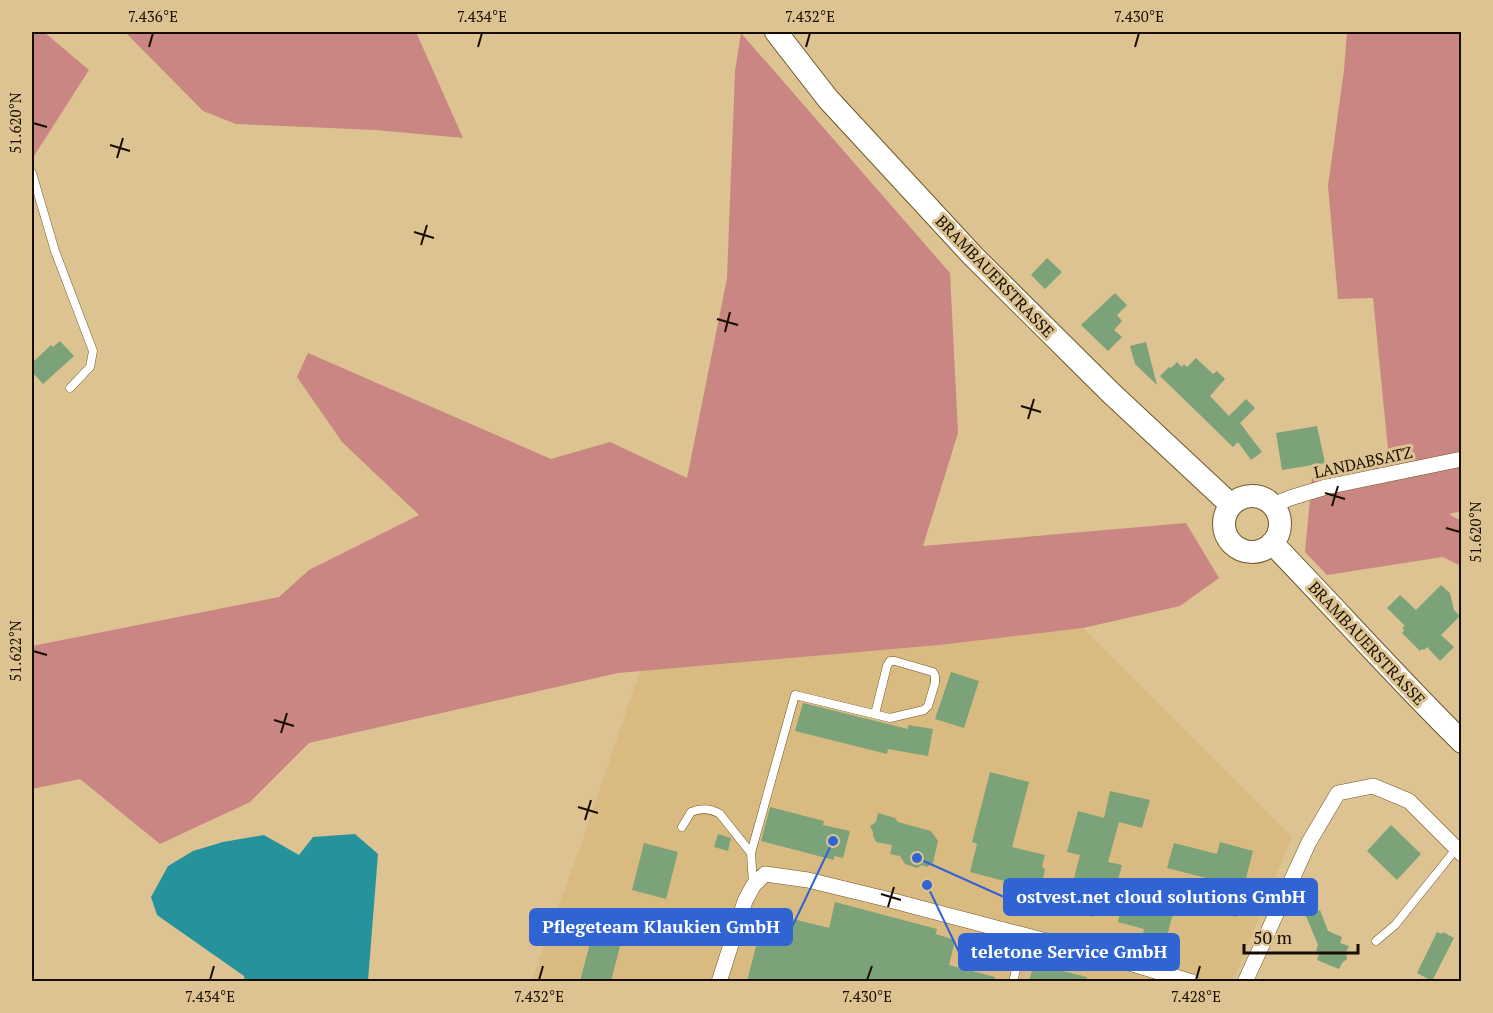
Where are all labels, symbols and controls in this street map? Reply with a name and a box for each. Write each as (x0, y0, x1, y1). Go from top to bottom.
text: 7.436°E (128, 6, 178, 26)
text: 7.434°E (457, 6, 507, 26)
text: 7.432°E (785, 6, 835, 26)
text: 7.430°E (1114, 6, 1164, 26)
text: 51.620°N (5, 92, 25, 154)
street label: BRAMBAUERSTRASSE (931, 210, 1059, 342)
street label: LANDABSATZ (1312, 441, 1415, 483)
text: 51.620°N (1465, 501, 1485, 563)
street label: BRAMBAUERSTRASSE (1304, 576, 1430, 710)
text: 51.622°N (5, 620, 25, 682)
callout: ostvest.net cloud solutions GmbH (1004, 879, 1317, 915)
text: ostvest.net cloud solutions GmbH (1016, 884, 1306, 908)
callout: Pflegeteam Klaukien GmbH (530, 909, 792, 945)
text: Pflegeteam Klaukien GmbH (542, 914, 780, 938)
scale bar (1244, 917, 1358, 955)
text: 50 m (1253, 925, 1293, 949)
callout: teletone Service GmbH (959, 934, 1179, 970)
text: teletone Service GmbH (971, 939, 1167, 963)
text: 7.434°E (185, 986, 235, 1006)
text: 7.432°E (514, 986, 564, 1006)
text: 7.430°E (842, 986, 892, 1006)
text: 7.428°E (1171, 986, 1221, 1006)

